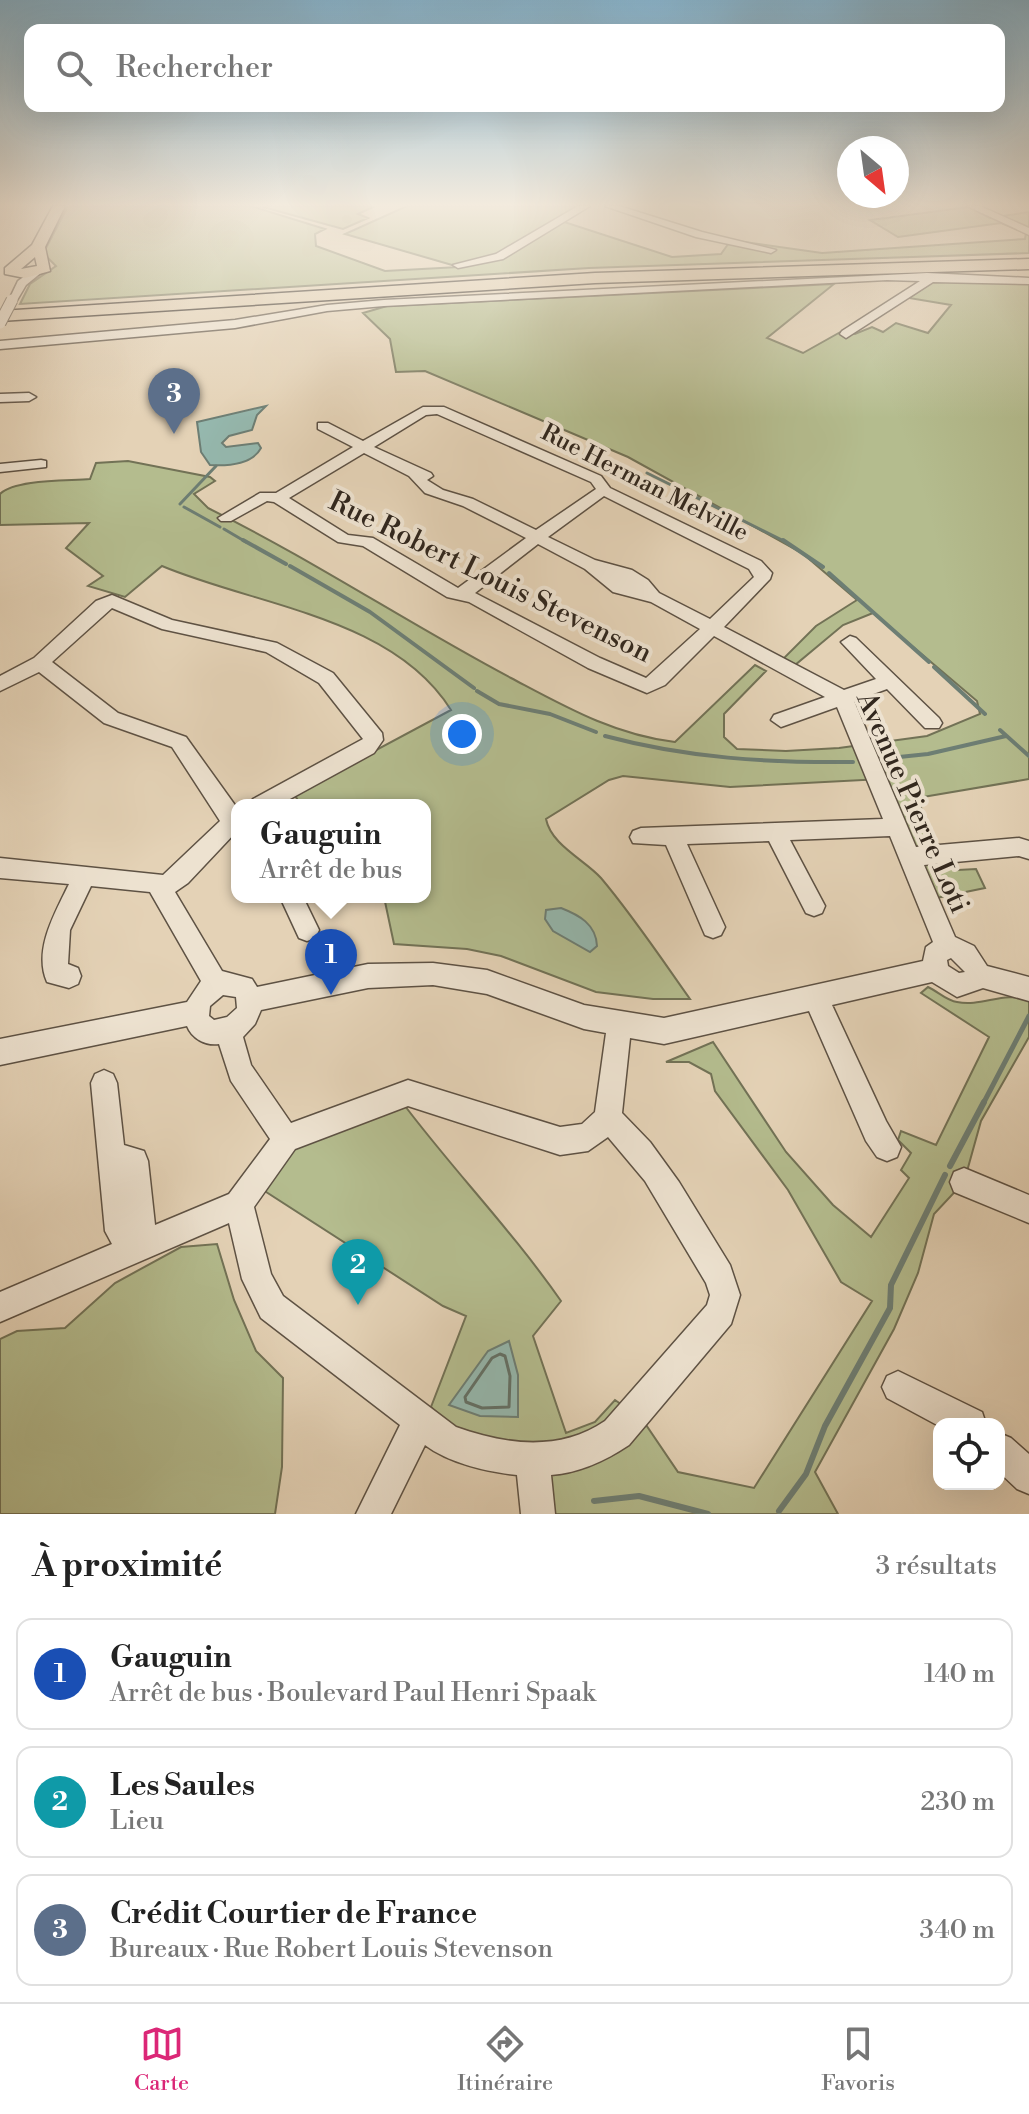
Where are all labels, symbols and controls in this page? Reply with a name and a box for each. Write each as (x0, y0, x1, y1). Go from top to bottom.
search box (24, 24, 1005, 112)
icon: search (52, 46, 96, 90)
text: Rechercher (116, 49, 273, 87)
north arrow (837, 136, 909, 208)
pin: 3 (148, 368, 200, 434)
street label: Rue Herman Melville (536, 418, 753, 548)
street label: Rue Robert Louis Stevenson (323, 484, 658, 671)
street label: Avenue Pierre Loti (848, 686, 977, 919)
your location (442, 714, 482, 754)
popup (231, 799, 431, 903)
text: Gauguin (260, 816, 381, 854)
text: Arrêt de bus (260, 854, 402, 886)
pin: 1 (305, 929, 357, 995)
pin: 2 (332, 1239, 384, 1305)
map controls (933, 1418, 1005, 1490)
button: locate (933, 1418, 1005, 1490)
text: À proximité (32, 1545, 222, 1587)
text: 3 résultats (876, 1550, 997, 1582)
text: Gauguin (110, 1639, 232, 1677)
text: 1 (54, 1658, 66, 1690)
text: 140 m (924, 1658, 995, 1690)
text: Arrêt de bus · Boulevard Paul Henri Spaak (110, 1677, 596, 1709)
text: Les Saules (110, 1767, 255, 1805)
text: 2 (52, 1786, 68, 1818)
text: 230 m (920, 1786, 995, 1818)
text: Lieu (110, 1805, 164, 1837)
text: Crédit Courtier de France (110, 1895, 477, 1933)
text: 3 (52, 1914, 68, 1946)
text: 340 m (919, 1914, 995, 1946)
text: Bureaux · Rue Robert Louis Stevenson (110, 1933, 553, 1965)
tab: Carte (134, 2022, 189, 2097)
tab: Itinéraire (457, 2022, 553, 2097)
tab: Favoris (821, 2022, 895, 2097)

